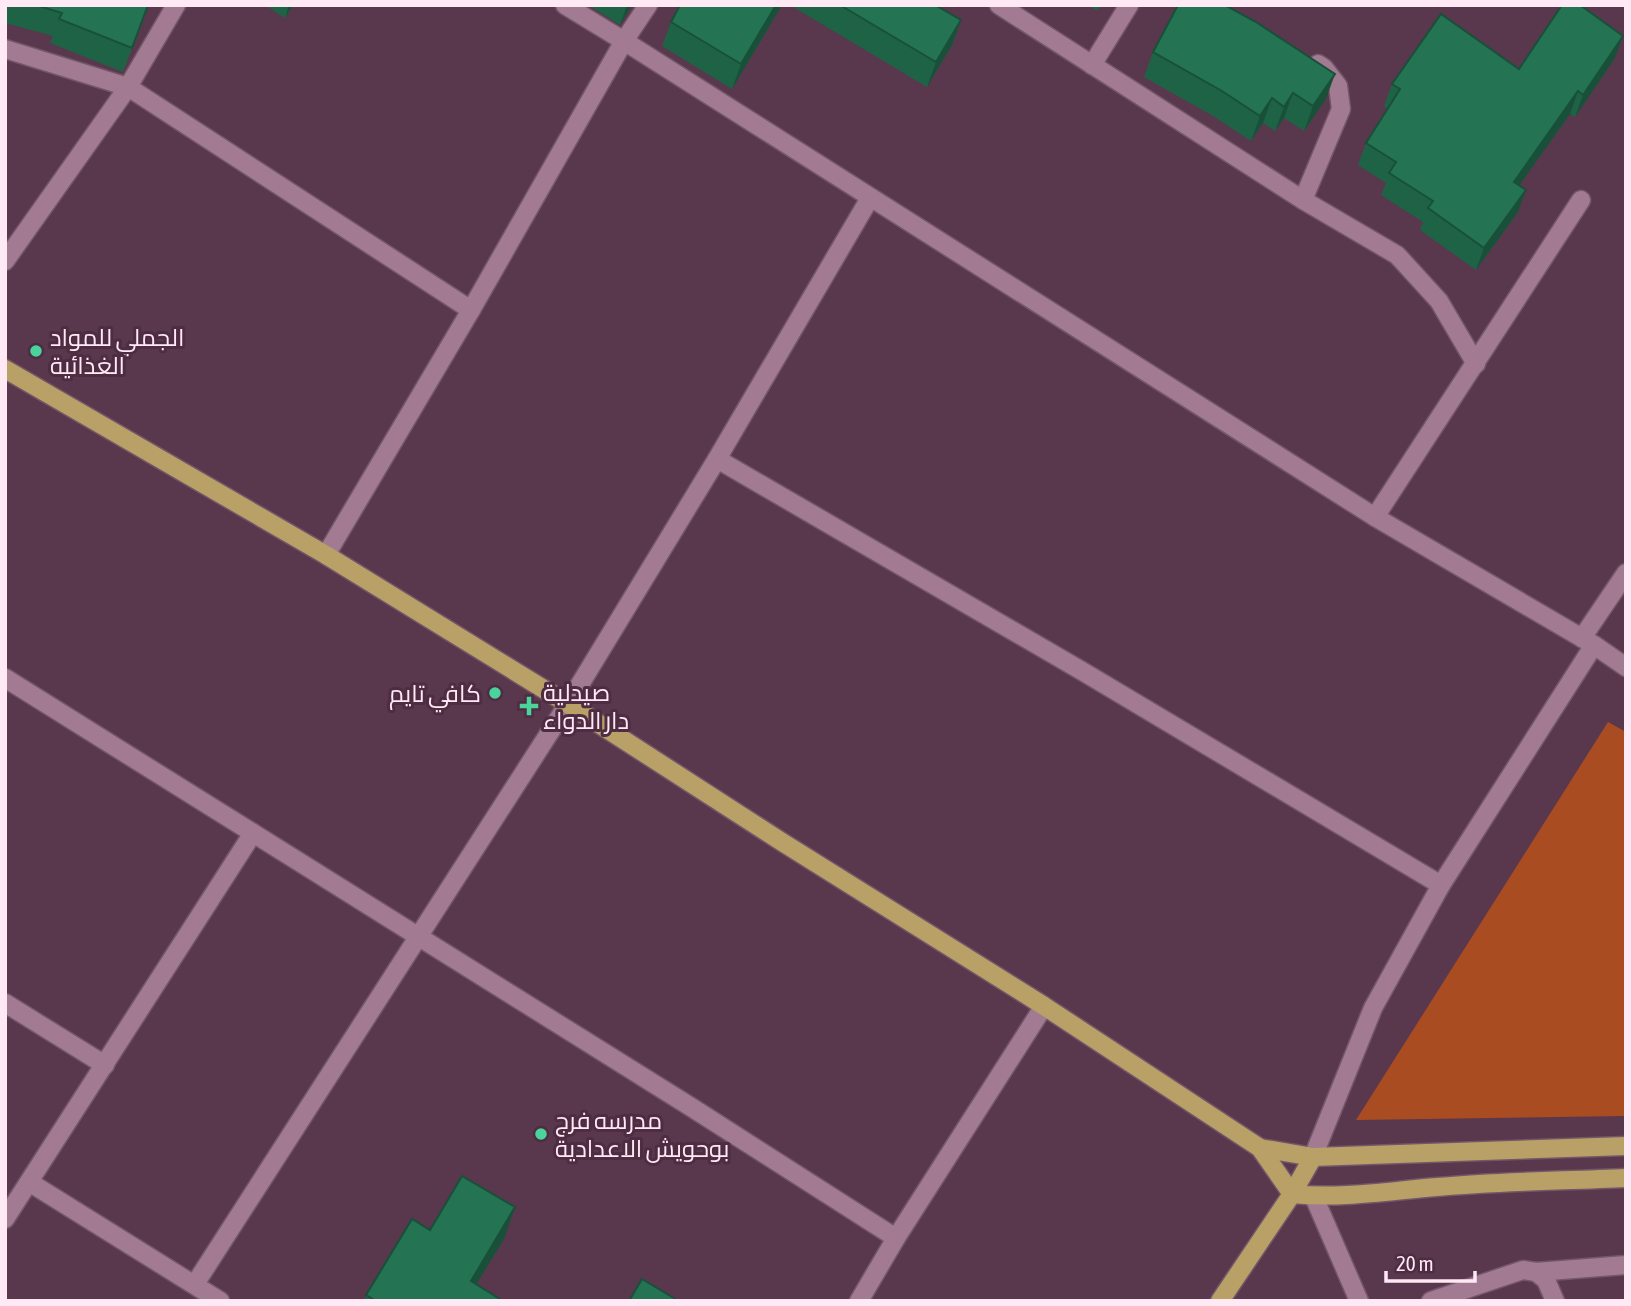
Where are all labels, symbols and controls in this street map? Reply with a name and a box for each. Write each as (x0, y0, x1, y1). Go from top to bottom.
place label: الجملي للمواد الغذائية (50, 324, 184, 379)
marker: الجملي للمواد الغذائية (28, 343, 44, 359)
place label: صيدلية دار الدواء (543, 679, 629, 734)
place label: كافي تايم (389, 680, 481, 713)
marker: كافي تايم (487, 685, 503, 701)
marker: صيدلية دار الدواء (521, 698, 537, 714)
place label: مدرسه فرج بوحويش الاعدادية (555, 1107, 729, 1163)
marker: مدرسه فرج بوحويش الاعدادية (533, 1126, 549, 1142)
scale bar (1386, 1240, 1475, 1284)
text: 20 m (1396, 1251, 1434, 1275)

